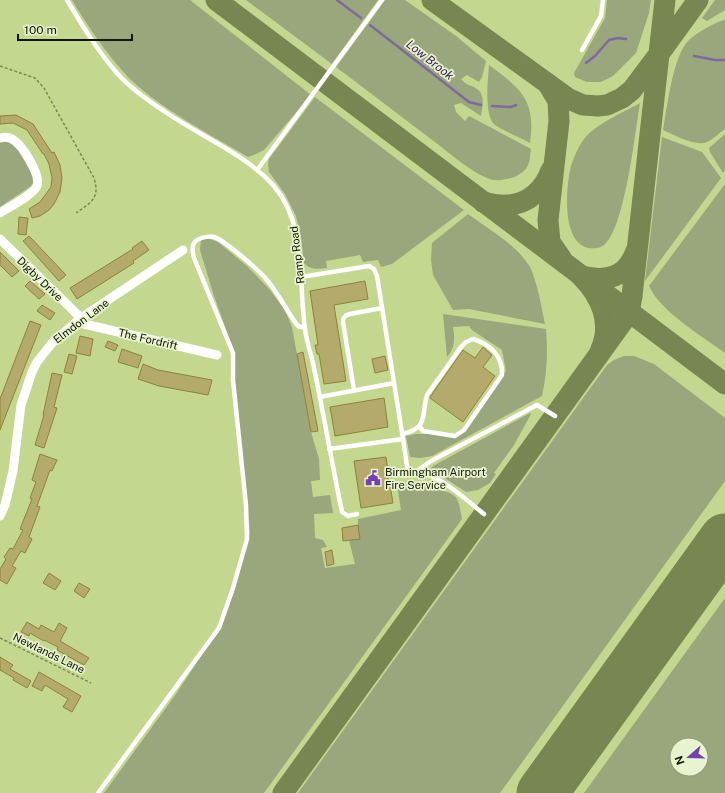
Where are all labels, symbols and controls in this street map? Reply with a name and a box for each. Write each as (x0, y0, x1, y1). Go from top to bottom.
scale bar (18, 16, 132, 42)
text: 100 m (24, 23, 57, 37)
water label: Low Brook (403, 37, 457, 83)
street label: Ramp Road (288, 225, 306, 285)
street label: Digby Drive (15, 254, 65, 304)
street label: Elmdon Lane (51, 296, 111, 346)
street label: The Fordrift (117, 326, 179, 352)
place label: Birmingham Airport Fire Service (385, 466, 486, 491)
public building icon: Birmingham Airport Fire Service (364, 469, 382, 487)
street label: Newlands Lane (11, 630, 87, 676)
north arrow (669, 737, 709, 777)
text: N (672, 754, 687, 767)

